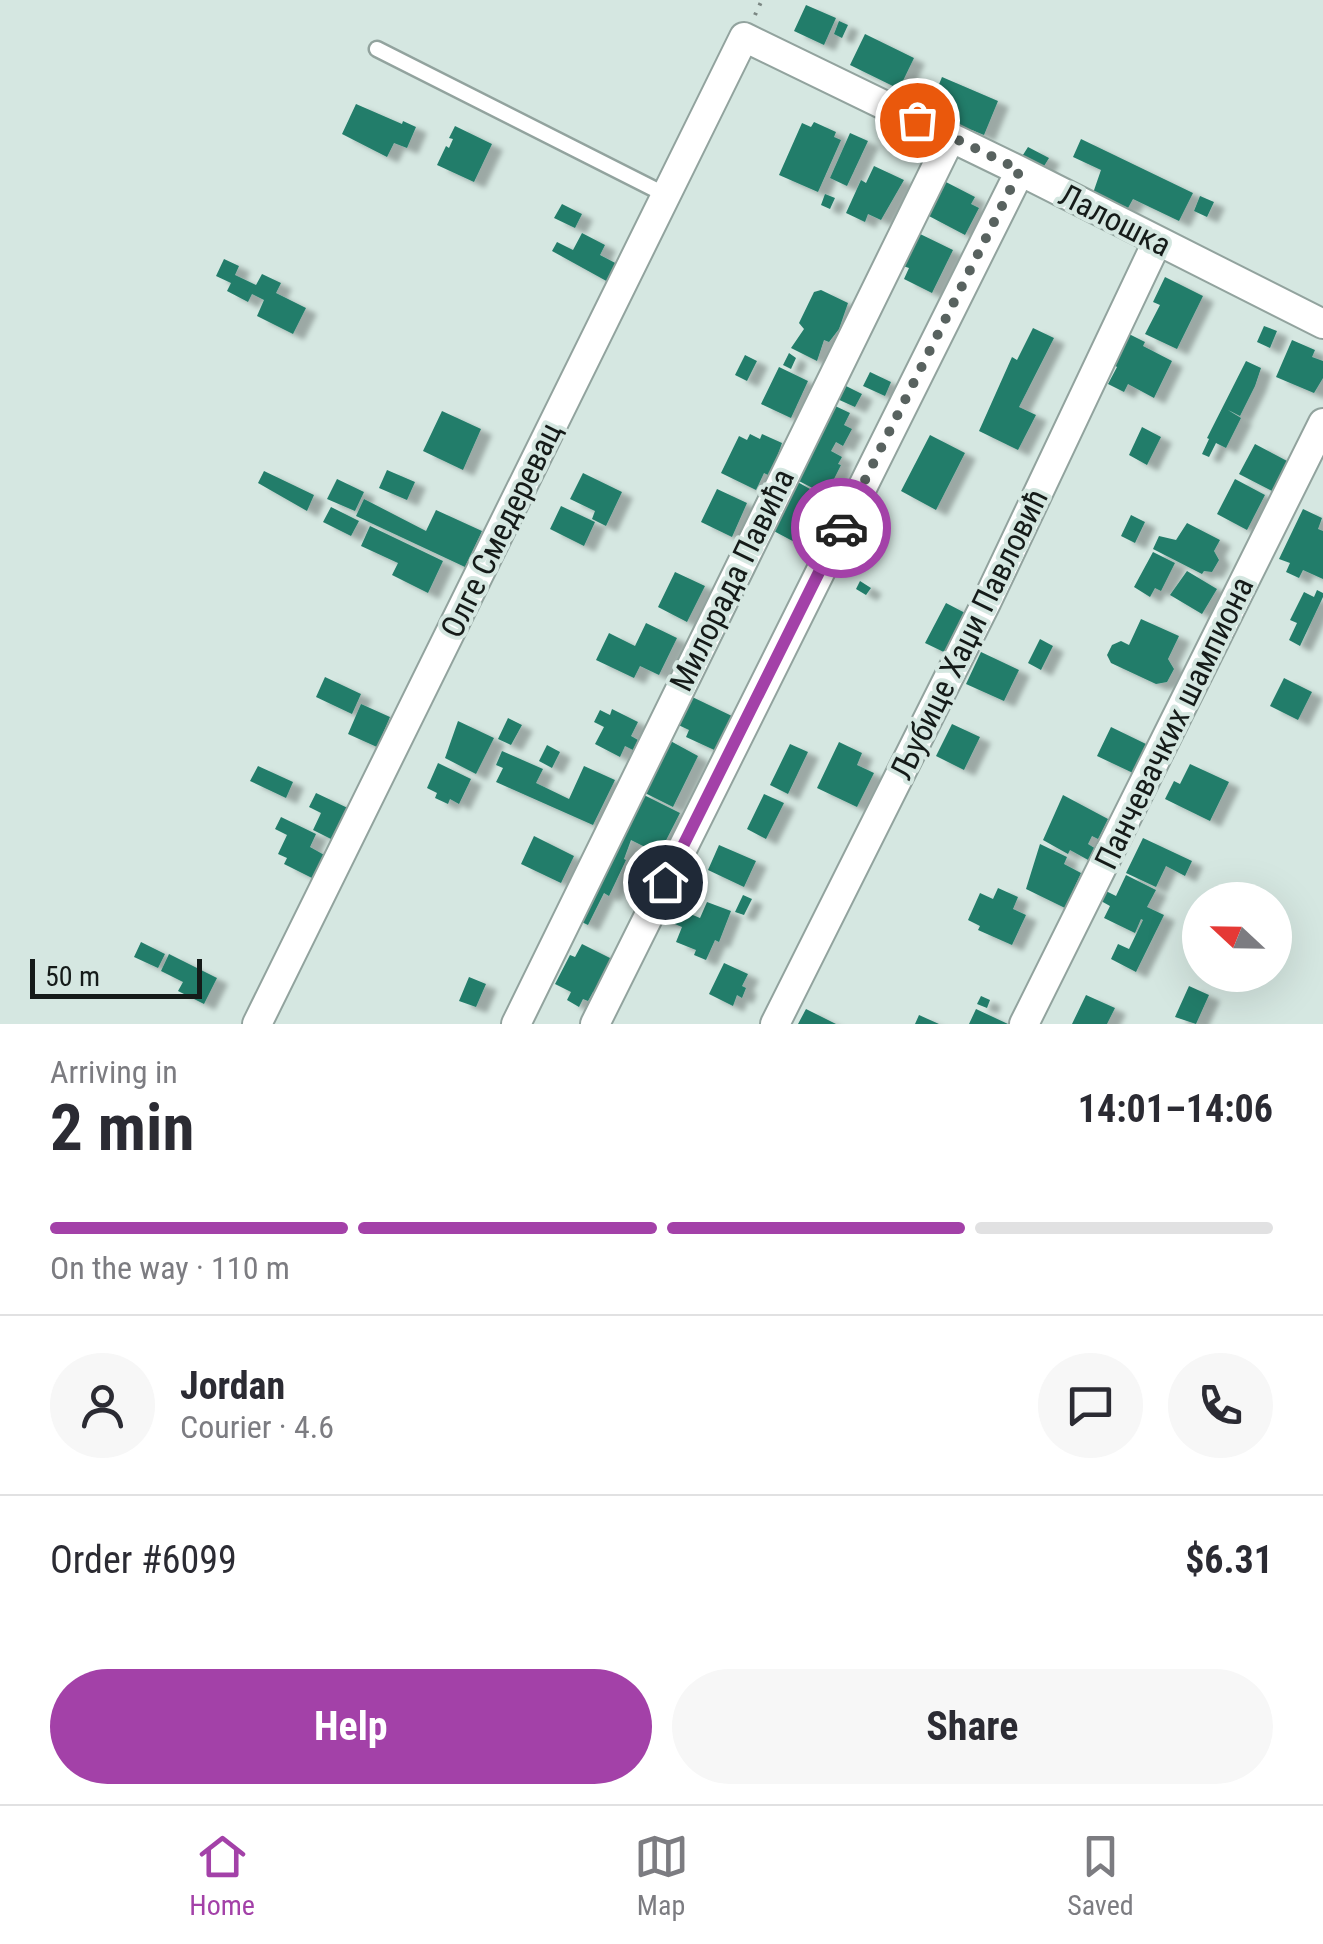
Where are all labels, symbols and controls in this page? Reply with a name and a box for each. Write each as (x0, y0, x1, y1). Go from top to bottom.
pin (875, 78, 960, 163)
icon: bag (890, 93, 945, 148)
street label: Лалошка (1053, 176, 1177, 264)
street label: Олге Смедеревац (433, 416, 569, 644)
street label: Милорада Павића (662, 463, 802, 697)
courier (791, 478, 891, 578)
street label: Љубице Хаџи Павловић (882, 483, 1056, 785)
icon: car (814, 501, 869, 556)
street label: Панчевачких шампиона (1087, 571, 1261, 875)
pin (623, 840, 708, 925)
icon: home (638, 855, 693, 910)
north arrow (1182, 882, 1292, 992)
map controls (1182, 882, 1292, 992)
scale bar (30, 954, 202, 998)
text: 50 m (45, 960, 100, 993)
text: Arriving in (50, 1053, 178, 1091)
text: 14:01–14:06 (1078, 1087, 1273, 1131)
text: 2 min (50, 1090, 194, 1166)
text: On the way · 110 m (50, 1249, 290, 1287)
button: person (50, 1353, 155, 1458)
button: chat (1038, 1353, 1143, 1458)
button: phone (1168, 1353, 1273, 1458)
text: Jordan (180, 1364, 285, 1408)
text: Courier · 4.6 (180, 1408, 334, 1446)
text: Order #6099 (50, 1538, 237, 1582)
text: $6.31 (1185, 1538, 1273, 1582)
button: Help (50, 1669, 652, 1784)
button: Share (672, 1669, 1273, 1784)
tab: Home (189, 1829, 255, 1922)
tab: Map (634, 1829, 689, 1922)
tab: Saved (1067, 1829, 1134, 1922)

